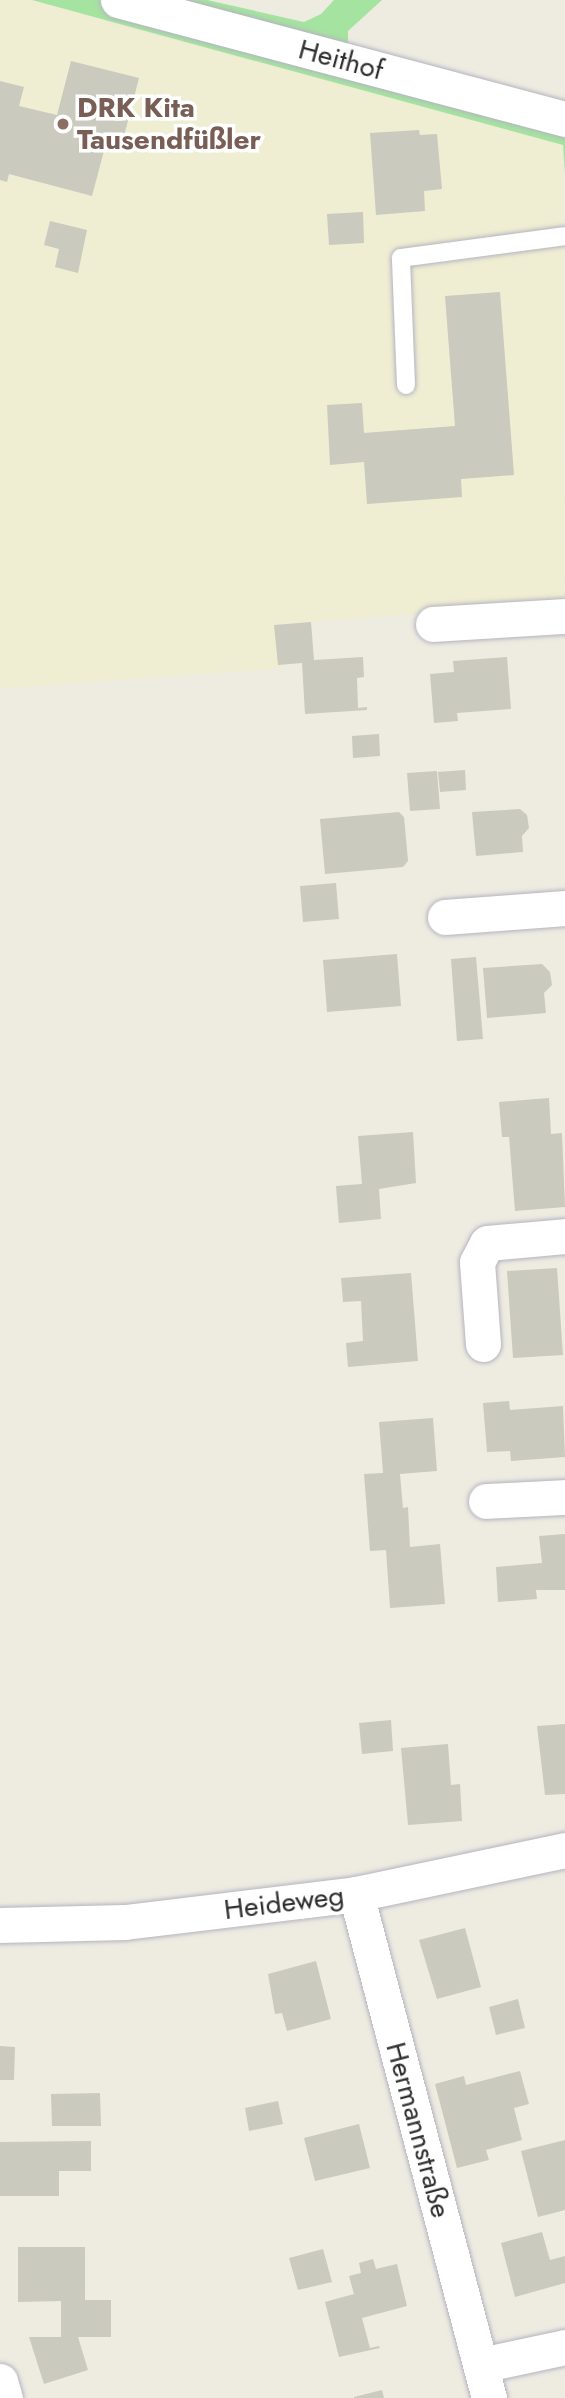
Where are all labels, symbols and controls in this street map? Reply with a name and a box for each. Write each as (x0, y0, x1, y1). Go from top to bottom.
street label: Heithof (295, 33, 387, 87)
place label: DRK Kita Tausendfüßler (77, 91, 261, 157)
marker: DRK Kita Tausendfüßler (55, 116, 71, 132)
street label: Heideweg (222, 1879, 346, 1927)
street label: Hermannstraße (378, 2039, 458, 2221)

